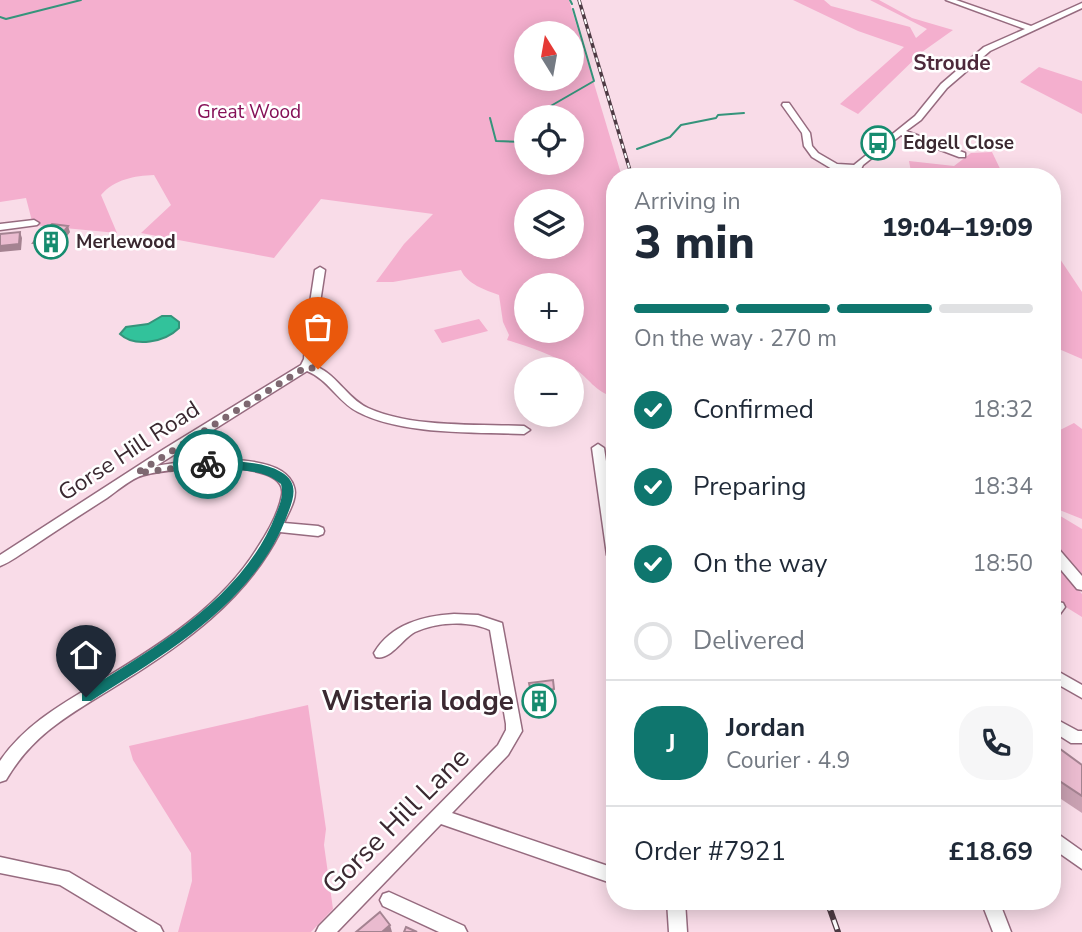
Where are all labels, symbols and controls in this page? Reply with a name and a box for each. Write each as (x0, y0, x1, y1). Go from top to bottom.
north arrow (514, 21, 584, 91)
map controls (514, 21, 584, 427)
district label: Stroude (913, 49, 991, 77)
park label: Great Wood (197, 99, 301, 125)
button: locate (514, 105, 584, 175)
bus stop icon: Edgell Close (859, 124, 897, 162)
place label: Edgell Close (903, 130, 1014, 156)
text: Arriving in (634, 186, 741, 217)
button: layers (514, 189, 584, 259)
text: 19:04–19:09 (882, 210, 1033, 245)
text: 3 min (634, 211, 755, 274)
building icon: Merlewood (32, 223, 70, 261)
place label: Merlewood (76, 229, 176, 255)
button: + (514, 273, 584, 343)
pin (288, 297, 348, 369)
icon: bag (299, 308, 337, 346)
text: On the way · 270 m (634, 323, 837, 354)
button: − (514, 357, 584, 427)
icon: check (634, 391, 672, 429)
text: Confirmed (693, 392, 814, 427)
street label: Gorse Hill Road (52, 394, 206, 508)
text: 18:32 (973, 394, 1033, 425)
courier (173, 429, 243, 499)
icon: bike (189, 445, 227, 483)
icon: check (634, 468, 672, 506)
text: Preparing (693, 469, 806, 504)
text: 18:34 (973, 471, 1033, 502)
icon: check (634, 545, 672, 583)
text: On the way (693, 546, 827, 581)
text: 18:50 (973, 548, 1033, 579)
text: Delivered (693, 623, 805, 658)
pin (56, 625, 116, 697)
icon: home (67, 636, 105, 674)
place label: Wisteria lodge (322, 682, 514, 720)
building icon: Wisteria lodge (520, 682, 558, 720)
button: phone (959, 706, 1033, 780)
text: Jordan (726, 710, 805, 745)
text: J (666, 726, 676, 761)
street label: Gorse Hill Lane (314, 739, 478, 903)
text: Courier · 4.9 (726, 745, 850, 776)
text: Order #7921 (634, 834, 786, 869)
text: £18.69 (949, 834, 1033, 869)

